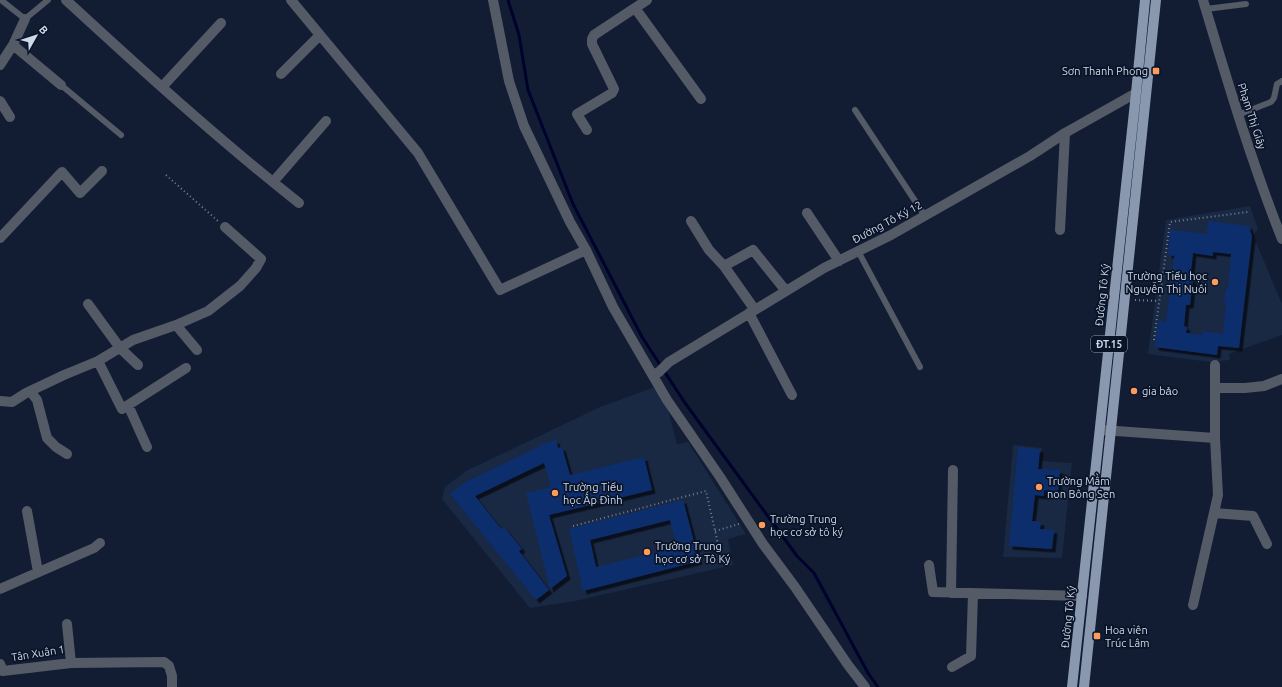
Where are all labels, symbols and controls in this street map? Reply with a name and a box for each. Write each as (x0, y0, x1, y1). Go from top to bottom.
north arrow (16, 16, 56, 56)
text: B (37, 23, 51, 36)
place label: Sơn Thanh Phong (1062, 65, 1148, 77)
marker: Sơn Thanh Phong (1151, 66, 1161, 76)
street label: Phạm Thị Giây (1235, 81, 1269, 152)
street label: Đường Tô Ký 12 (850, 199, 924, 245)
street label: Đường Tô Ký (1093, 263, 1111, 327)
place label: Trường Tiểu học Nguyễn Thị Nuôi (1126, 270, 1207, 296)
marker: Trường Tiểu học Nguyễn Thị Nuôi (1210, 277, 1220, 287)
road number: ĐT.15 (1091, 336, 1127, 352)
place label: gia bảo (1142, 385, 1178, 397)
marker: gia bảo (1129, 386, 1139, 396)
place label: Trường Mầm non Bông Sen (1047, 473, 1115, 500)
place label: Trường Tiểu học Ấp Đình (563, 481, 623, 507)
marker: Trường Mầm non Bông Sen (1034, 482, 1044, 492)
marker: Trường Tiểu học Ấp Đình (550, 488, 560, 498)
place label: Trường Trung học cơ sở tô ký (770, 513, 844, 539)
marker: Trường Trung học cơ sở tô ký (757, 520, 767, 530)
place label: Trường Trung học cơ sở Tô Ký (655, 540, 731, 566)
marker: Trường Trung học cơ sở Tô Ký (642, 547, 652, 557)
street label: Đường Tô Ký (1059, 585, 1077, 649)
place label: Hoa viên Trúc Lâm (1105, 624, 1150, 649)
marker: Hoa viên Trúc Lâm (1092, 631, 1102, 641)
street label: Tân Xuân 1 (10, 643, 66, 663)

